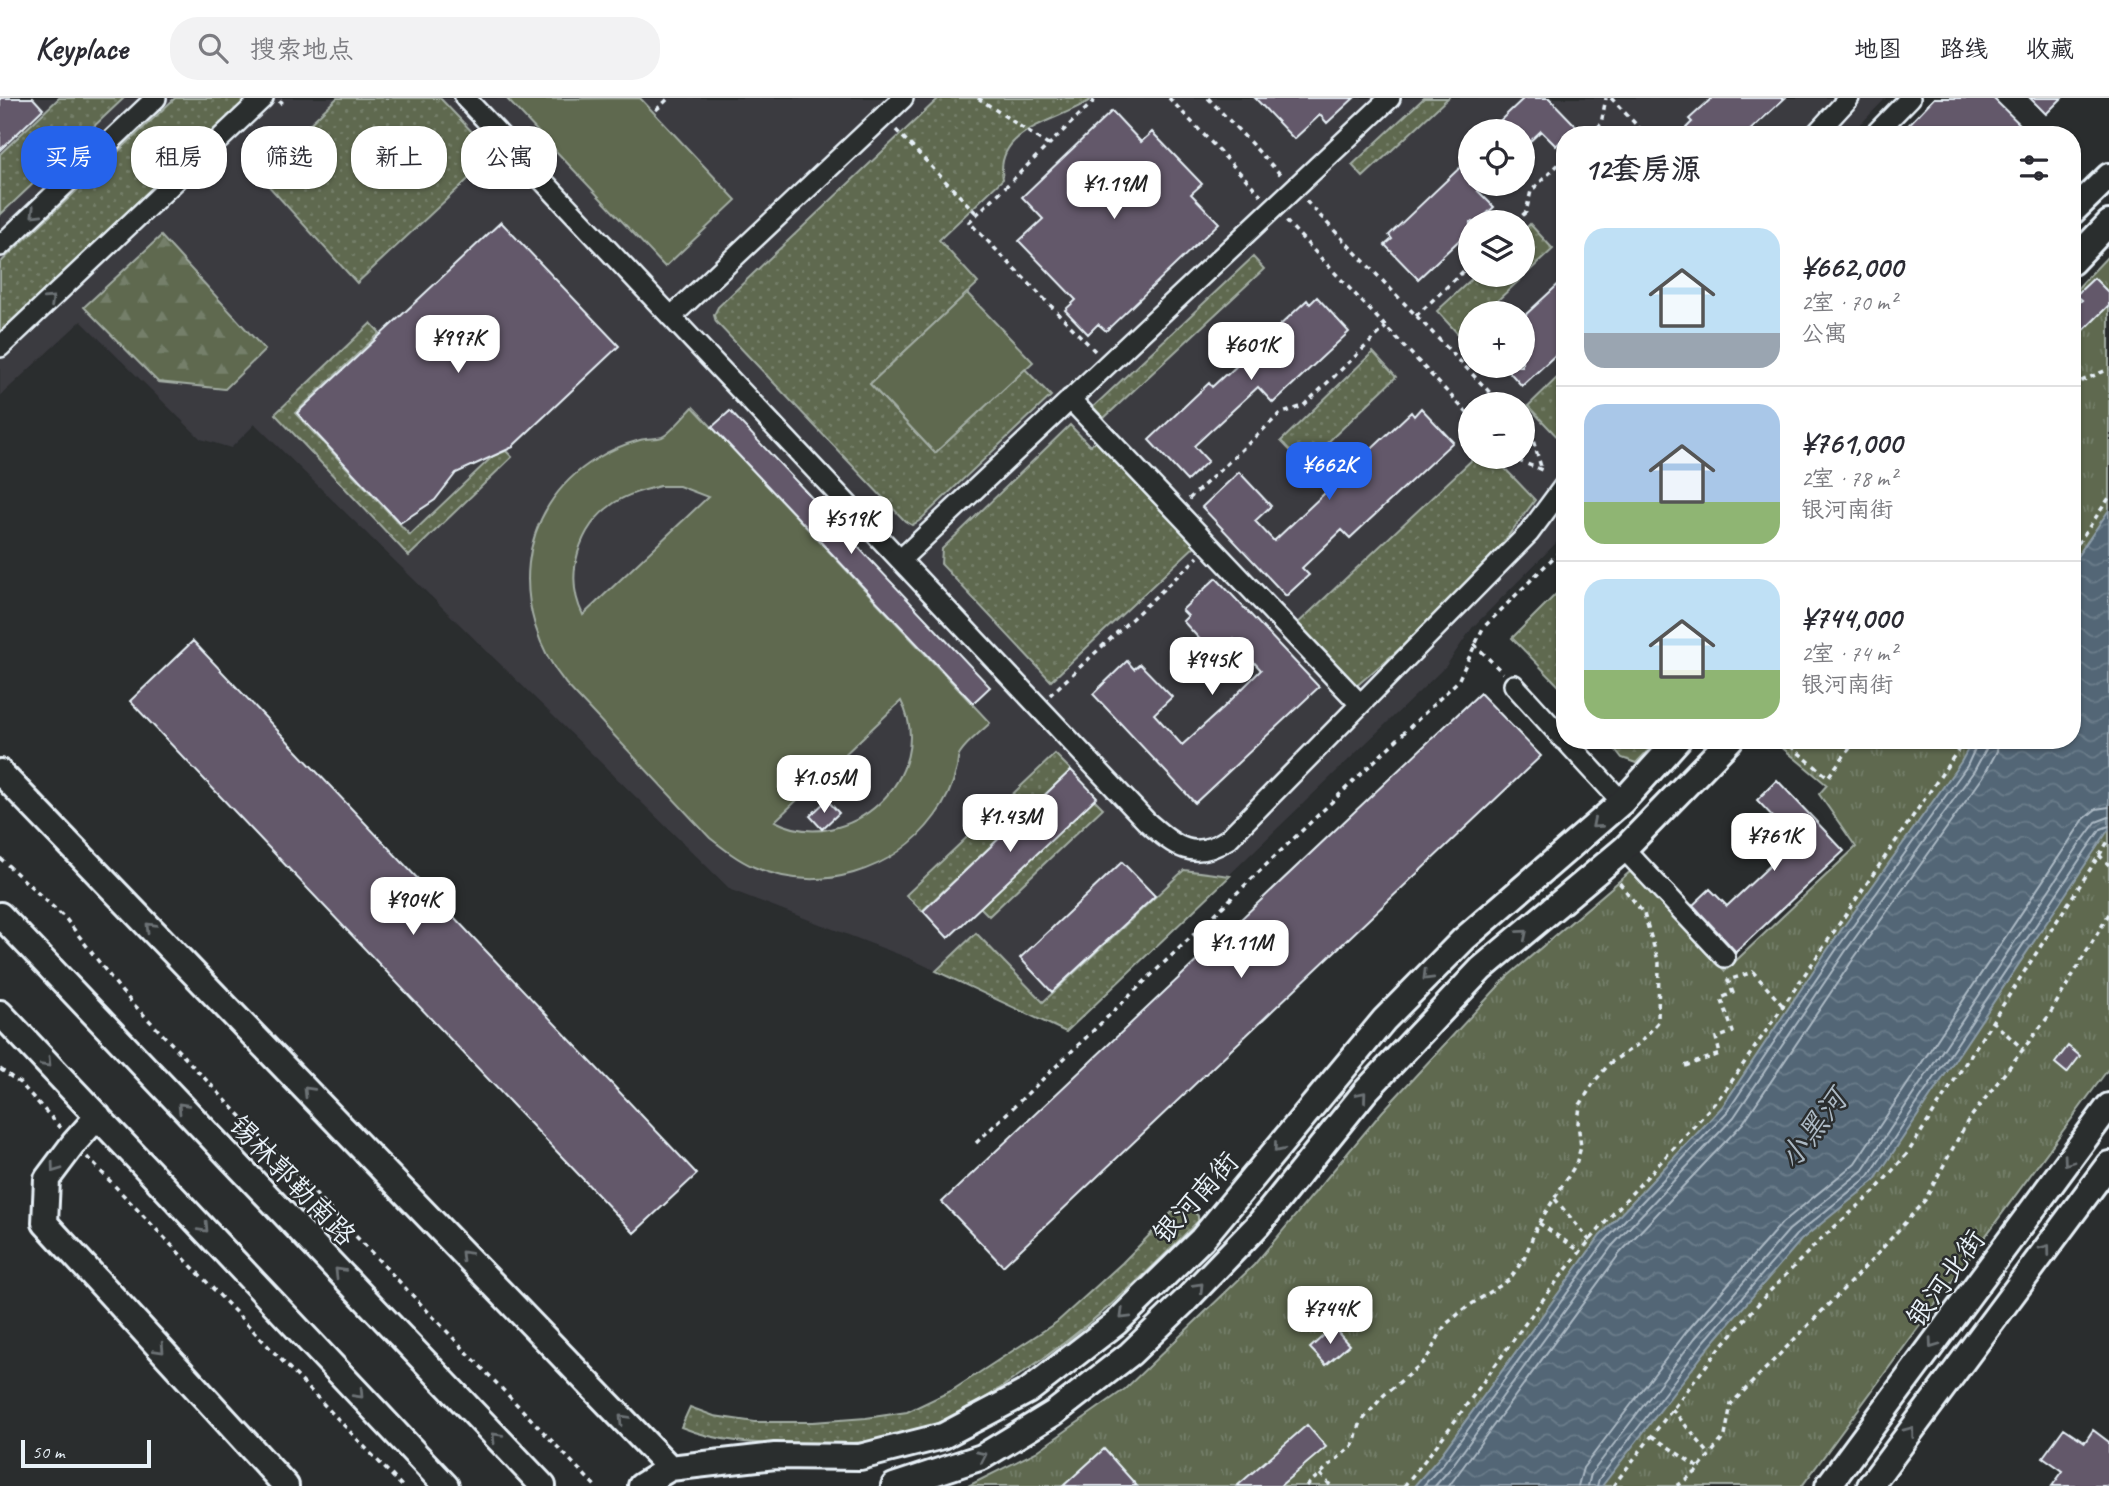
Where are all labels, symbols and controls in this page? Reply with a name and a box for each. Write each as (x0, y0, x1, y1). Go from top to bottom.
search box (170, 17, 660, 80)
text: Keyplace (35, 27, 128, 69)
icon: search (194, 29, 232, 67)
text: 搜索地点 (250, 33, 354, 66)
text: 地图 (1854, 34, 1902, 64)
text: 路线 (1940, 34, 1988, 64)
text: 收藏 (2026, 34, 2074, 64)
map controls (1458, 119, 1535, 469)
button: locate (1458, 119, 1535, 196)
chip: 买房 (21, 126, 117, 189)
chip: 租房 (131, 126, 227, 189)
chip: 筛选 (241, 126, 337, 189)
chip: 新上 (351, 126, 447, 189)
chip: 公寓 (461, 126, 557, 189)
icon: filters (2015, 149, 2053, 187)
text: 12套房源 (1584, 150, 1701, 188)
pin: ¥1.19M (1057, 162, 1171, 221)
text: ¥1.19M (1083, 169, 1145, 198)
one-way arrow (31, 204, 44, 217)
button: layers (1458, 210, 1535, 287)
text: ¥662,000 (1801, 248, 1903, 286)
icon: home (1640, 256, 1724, 340)
text: 2室 · 70 m² (1801, 288, 1896, 317)
one-way arrow (42, 295, 55, 308)
button: + (1458, 301, 1535, 378)
pin: ¥997K (409, 316, 507, 375)
text: 公寓 (1801, 319, 1847, 348)
pin: ¥601K (1202, 322, 1300, 382)
text: ¥997K (432, 323, 484, 352)
text: ¥601K (1224, 330, 1278, 359)
button: − (1458, 392, 1535, 469)
text: ¥761,000 (1801, 424, 1902, 462)
icon: home (1640, 432, 1724, 516)
pin: ¥662K (1280, 442, 1378, 502)
text: ¥662K (1302, 450, 1356, 479)
text: 2室 · 78 m² (1801, 464, 1896, 493)
text: 银河南街 (1801, 495, 1893, 524)
pin: ¥519K (802, 496, 900, 556)
text: ¥519K (825, 504, 877, 533)
text: ¥744,000 (1801, 599, 1901, 637)
icon: home (1640, 607, 1724, 691)
pin: ¥945K (1163, 638, 1261, 697)
text: 2室 · 74 m² (1801, 639, 1896, 668)
text: ¥945K (1186, 645, 1238, 674)
text: 银河南街 (1801, 670, 1893, 699)
pin: ¥1.05M (767, 756, 881, 815)
text: ¥1.05M (793, 763, 855, 792)
pin: ¥1.43M (953, 794, 1067, 854)
text: ¥1.43M (979, 802, 1041, 831)
pin: ¥761K (1725, 814, 1823, 873)
one-way arrow (1591, 816, 1604, 828)
text: ¥761K (1747, 821, 1801, 850)
pin: ¥904K (364, 878, 462, 937)
text: ¥904K (387, 885, 439, 914)
pin: ¥1.11M (1184, 920, 1298, 980)
one-way arrow (145, 923, 158, 936)
text: ¥1.11M (1210, 928, 1272, 957)
one-way arrow (1514, 930, 1527, 942)
one-way arrow (1422, 968, 1435, 981)
one-way arrow (39, 1054, 52, 1067)
water label: 小黑河 (1771, 1078, 1858, 1176)
one-way arrow (303, 1087, 316, 1100)
one-way arrow (1354, 1091, 1366, 1104)
one-way arrow (178, 1102, 190, 1115)
street label: 锡林郭勒南路 (222, 1108, 364, 1253)
one-way arrow (1274, 1139, 1286, 1152)
street label: 银河南街 (1145, 1144, 1246, 1251)
one-way arrow (2064, 1153, 2077, 1165)
one-way arrow (51, 1161, 63, 1173)
one-way arrow (195, 1220, 208, 1233)
street label: 银河北街 (1898, 1223, 1992, 1334)
one-way arrow (2038, 1244, 2050, 1257)
one-way arrow (461, 1250, 474, 1263)
one-way arrow (334, 1267, 347, 1280)
one-way arrow (1190, 1282, 1203, 1295)
pin: ¥744K (1281, 1286, 1379, 1346)
text: ¥744K (1304, 1294, 1357, 1323)
one-way arrow (1120, 1307, 1132, 1319)
one-way arrow (1929, 1336, 1942, 1348)
one-way arrow (151, 1341, 164, 1354)
one-way arrow (351, 1385, 364, 1398)
one-way arrow (619, 1414, 632, 1427)
one-way arrow (1902, 1426, 1915, 1439)
one-way arrow (491, 1432, 504, 1445)
scale bar (21, 1437, 150, 1469)
text: 50 m (32, 1440, 64, 1464)
one-way arrow (975, 1450, 987, 1464)

